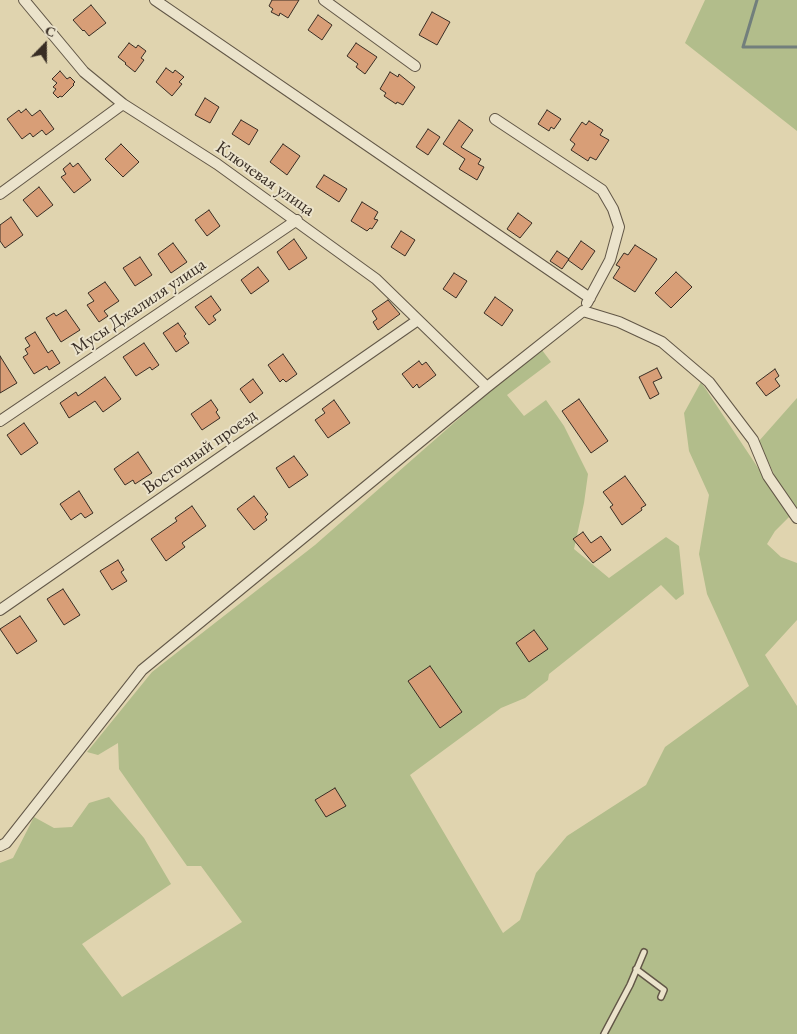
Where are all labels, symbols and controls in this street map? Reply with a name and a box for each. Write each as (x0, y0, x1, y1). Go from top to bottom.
north arrow (20, 20, 70, 70)
text: С (43, 21, 59, 41)
street label: Ключевая улица (211, 137, 319, 221)
street label: Мусы Джалиля улица (68, 254, 210, 360)
street label: Восточный проезд (139, 405, 261, 499)

